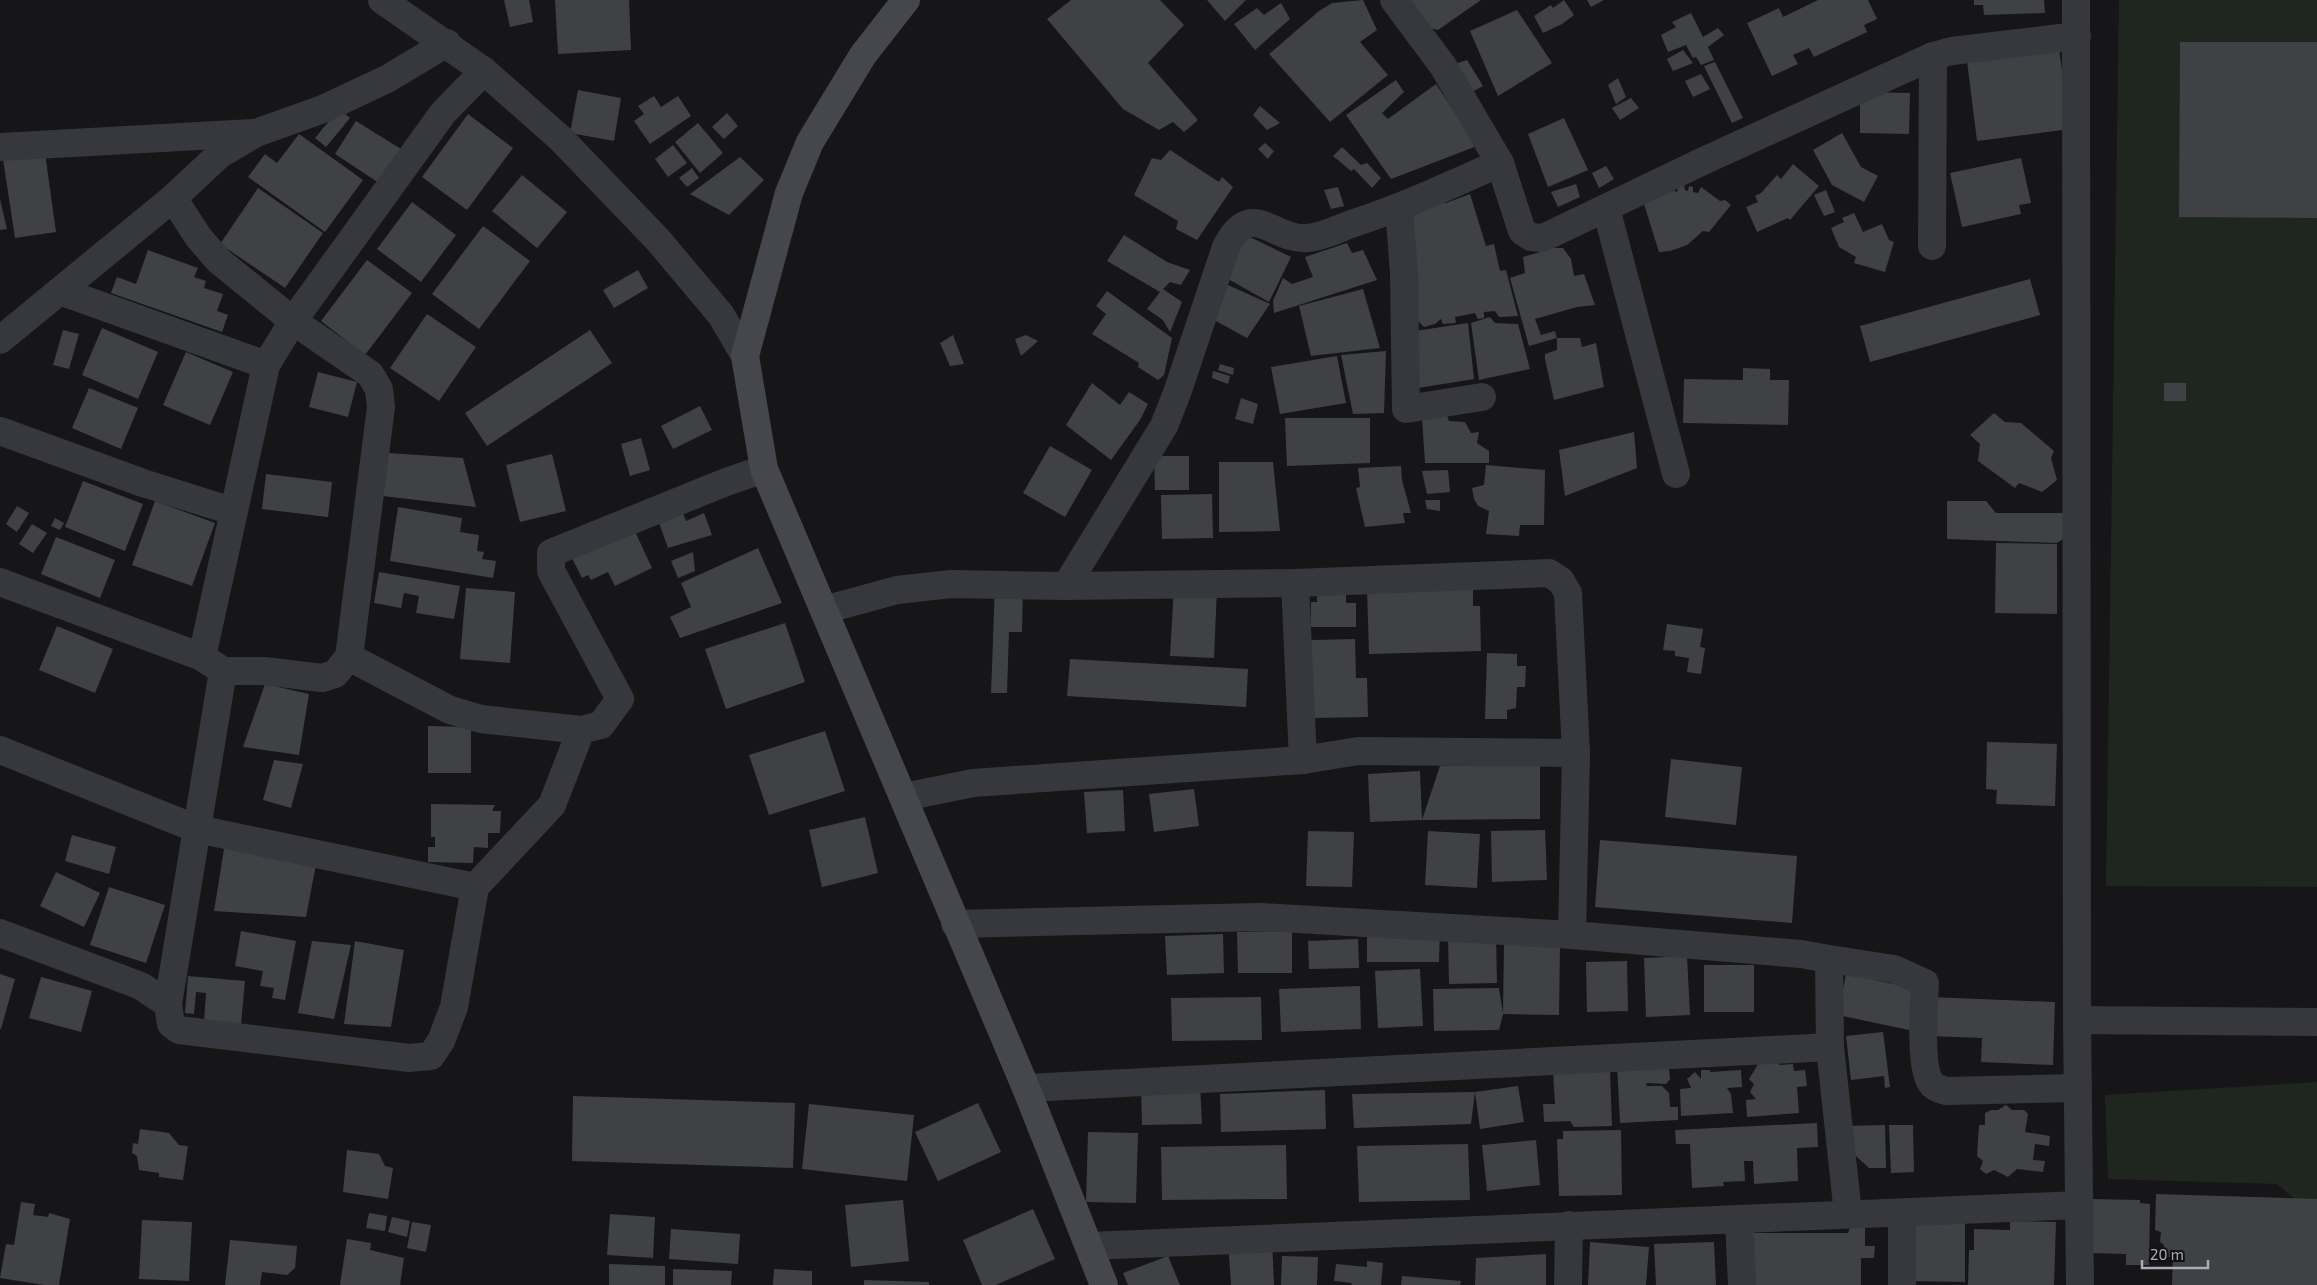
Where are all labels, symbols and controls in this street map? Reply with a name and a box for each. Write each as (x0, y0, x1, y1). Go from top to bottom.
scale bar (2142, 1238, 2208, 1270)
text: 20 m (2150, 1245, 2184, 1263)

